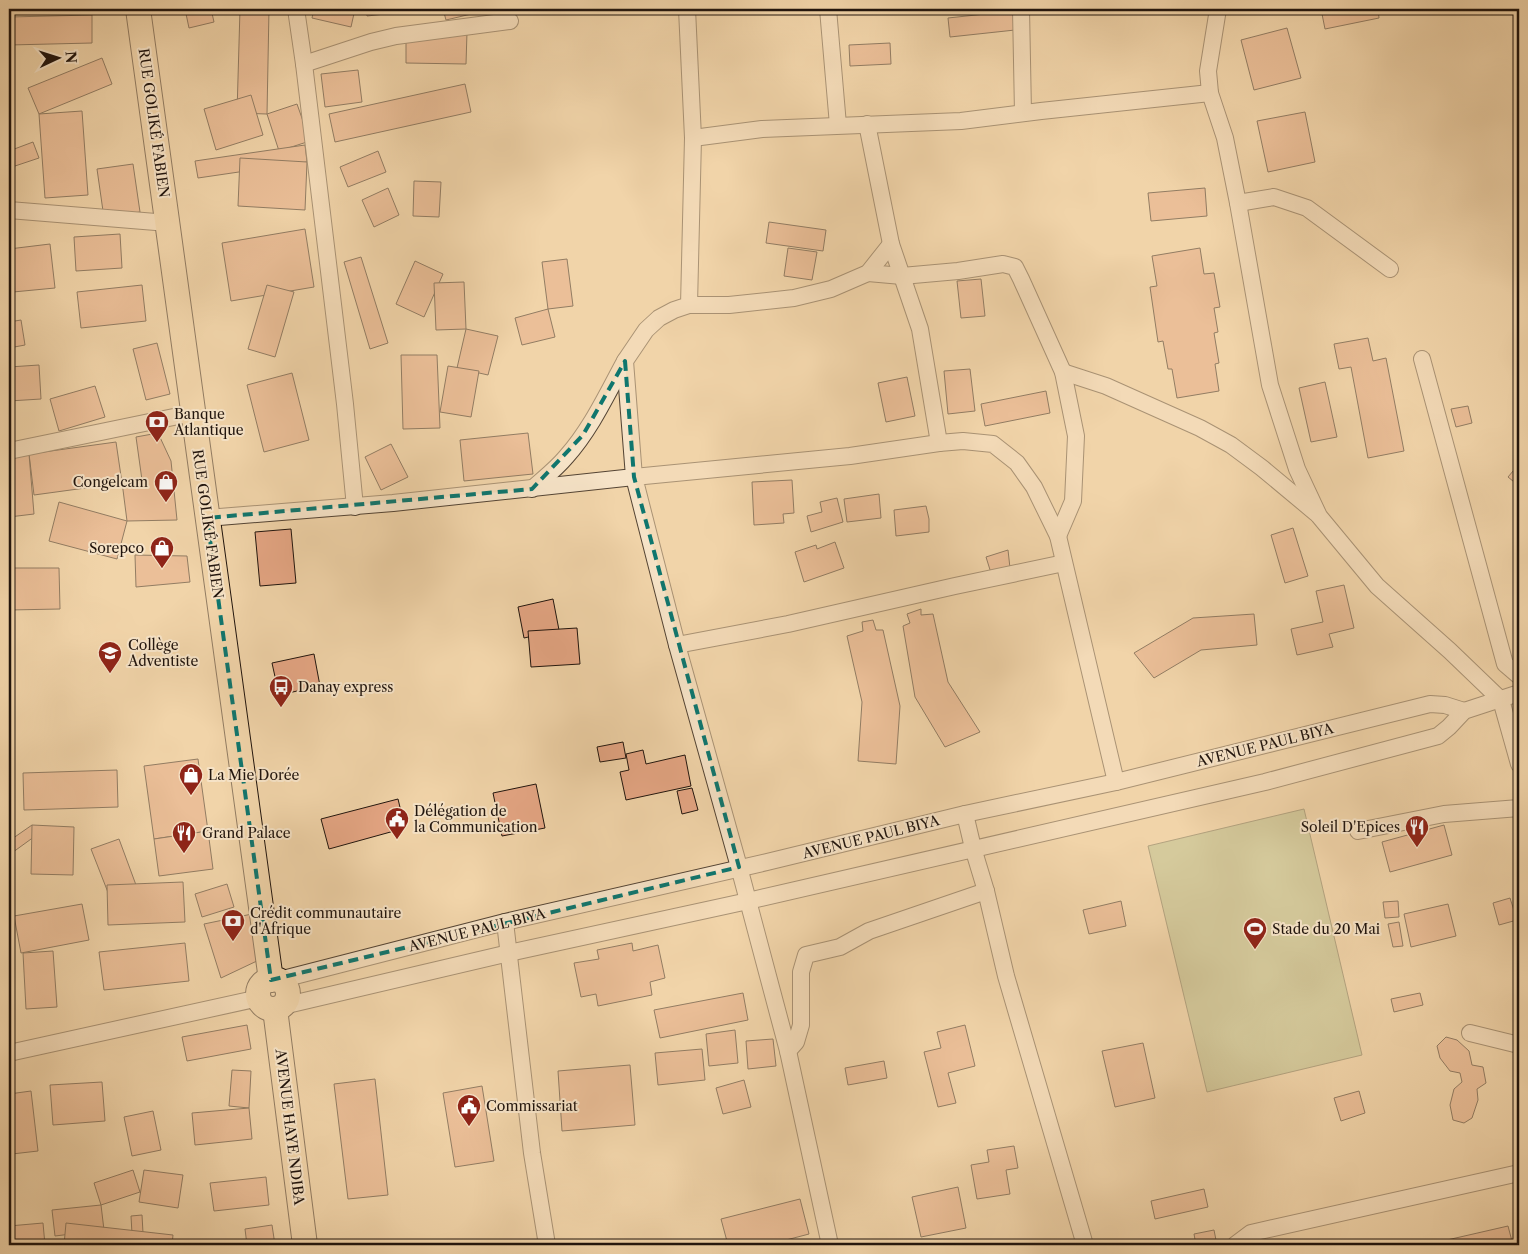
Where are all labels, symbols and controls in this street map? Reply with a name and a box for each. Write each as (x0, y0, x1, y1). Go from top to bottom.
north arrow (32, 32, 82, 82)
street label: RUE GOLIKÉ FABIEN (135, 47, 173, 199)
text: N (62, 50, 80, 64)
place label: Banque Atlantique (173, 405, 244, 439)
bank icon: Banque Atlantique (144, 409, 170, 443)
street label: RUE GOLIKÉ FABIEN (189, 448, 227, 600)
shop icon: Congelcam (153, 469, 179, 503)
place label: Congelcam (73, 473, 148, 491)
shop icon: Sorepco (149, 535, 175, 569)
place label: Sorepco (89, 539, 144, 557)
place label: Collège Adventiste (127, 636, 199, 670)
school or university icon: Collège Adventiste (97, 640, 123, 674)
bus stop icon: Danay express (268, 674, 294, 708)
place label: Danay express (298, 678, 393, 696)
street label: AVENUE PAUL BIYA (1194, 719, 1336, 771)
shop icon: La Mie Dorée (178, 762, 204, 796)
place label: La Mie Dorée (208, 766, 300, 784)
place label: Délégation de la Communication (414, 802, 538, 836)
public building icon: Délégation de la Communication (384, 806, 410, 840)
street label: AVENUE PAUL BIYA (800, 811, 942, 863)
restaurant icon: Soleil D'Epices (1404, 814, 1430, 848)
place label: Soleil D'Epices (1301, 818, 1400, 836)
restaurant icon: Grand Palace (171, 820, 197, 854)
place label: Grand Palace (202, 824, 291, 842)
place label: Crédit communautaire d'Afrique (250, 904, 402, 938)
street label: AVENUE PAUL BIYA (406, 904, 548, 956)
bank icon: Crédit communautaire d'Afrique (220, 908, 246, 942)
sports icon: Stade du 20 Mai (1242, 916, 1268, 950)
place label: Stade du 20 Mai (1272, 920, 1380, 938)
street label: AVENUE HAYE NDIBA (271, 1047, 309, 1207)
public building icon: Commissariat (456, 1093, 482, 1127)
place label: Commissariat (486, 1097, 578, 1115)

